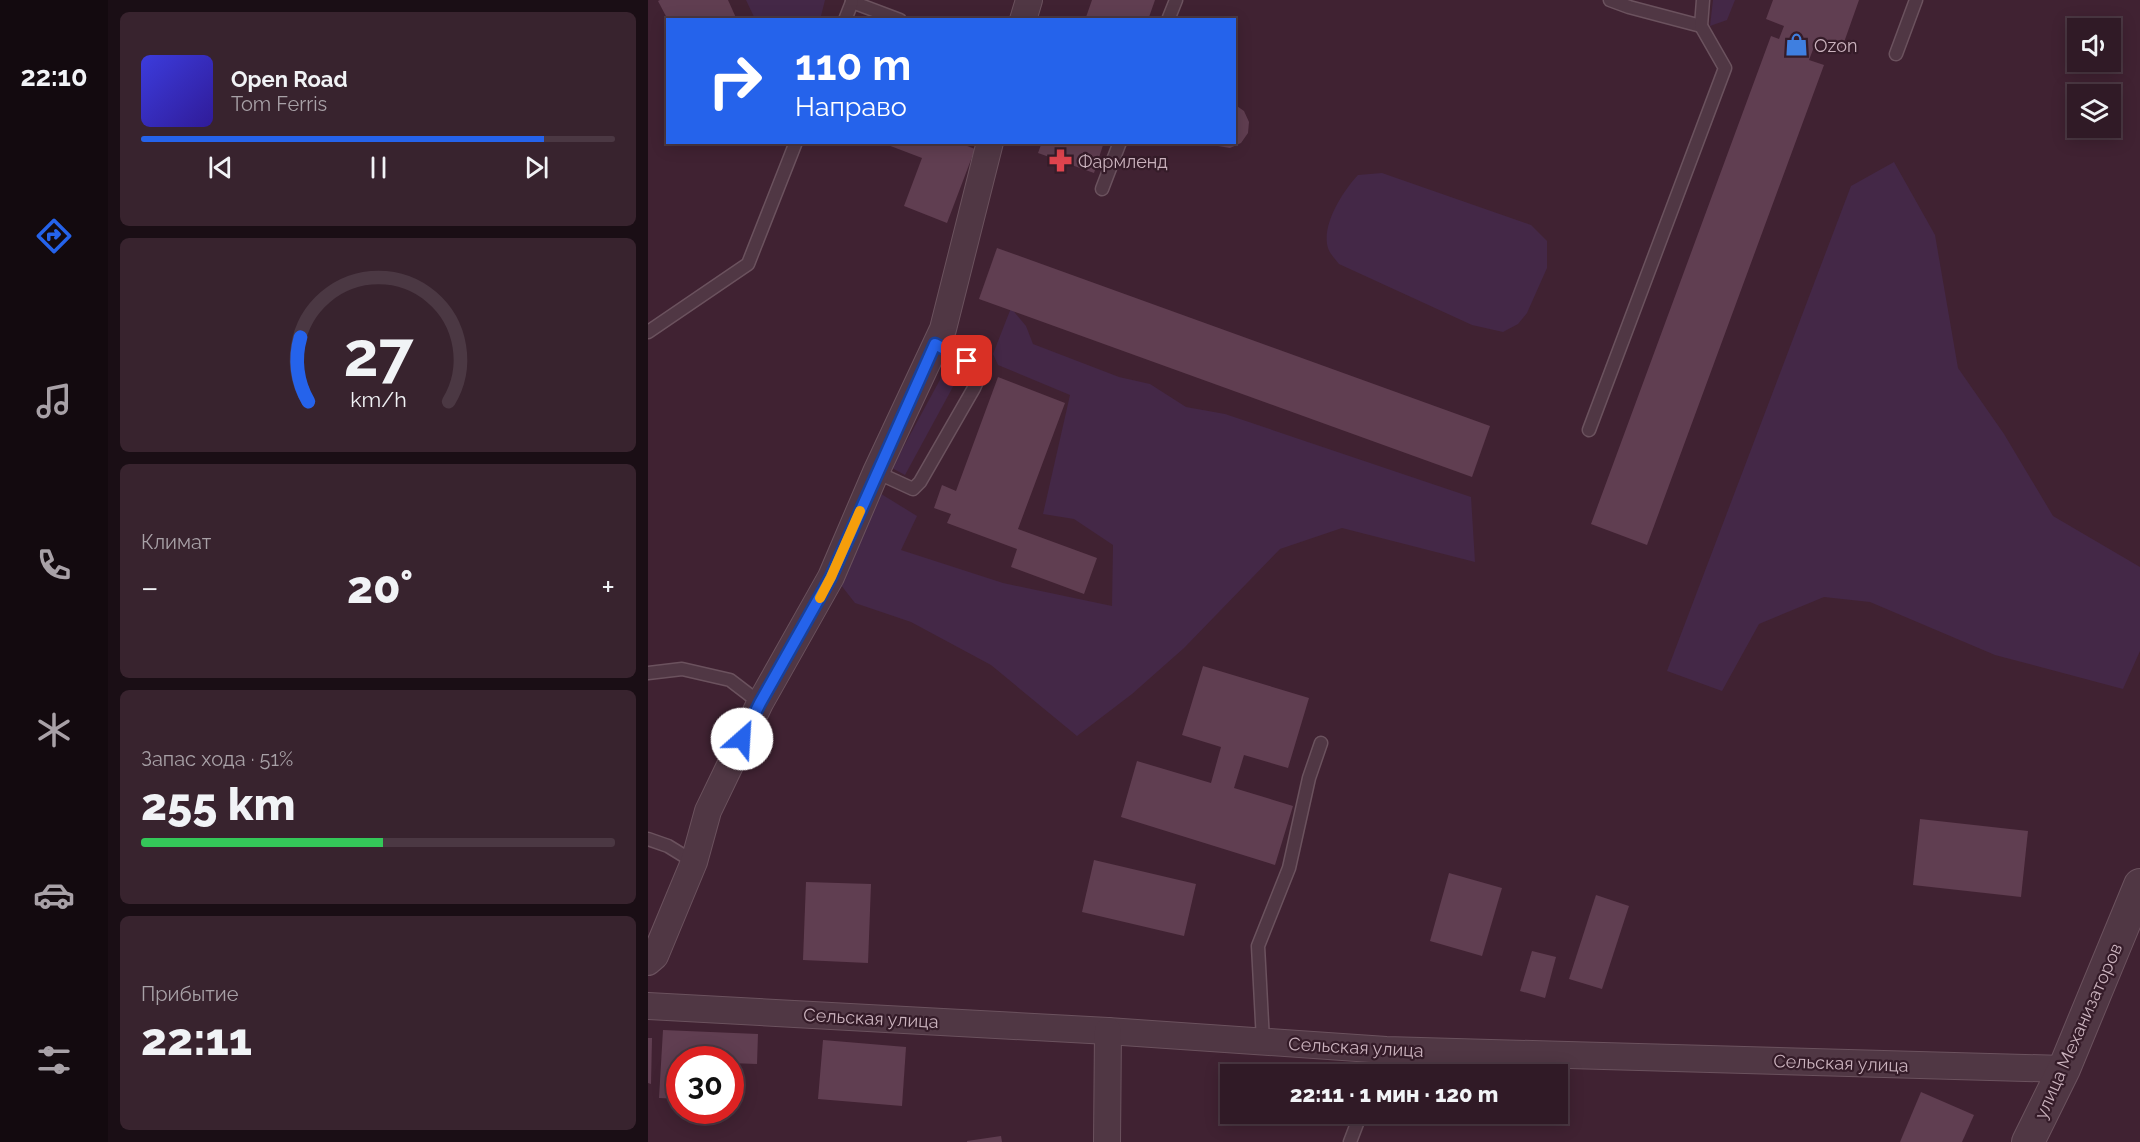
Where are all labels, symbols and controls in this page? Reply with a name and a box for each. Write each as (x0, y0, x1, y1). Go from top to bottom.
map controls (2067, 18, 2121, 138)
button: sound (2067, 18, 2121, 72)
shop icon: Ozon (1783, 32, 1809, 58)
place label: Ozon (1814, 35, 1857, 56)
text: 110 m (795, 41, 911, 90)
icon: right (696, 42, 774, 120)
text: 22:10 (20, 61, 88, 92)
text: Open Road (231, 66, 348, 92)
button: layers (2067, 84, 2121, 138)
text: Направо (795, 91, 907, 122)
text: Tom Ferris (231, 92, 327, 116)
pharmacy icon: Фармленд (1047, 148, 1073, 174)
icon: previous (204, 151, 237, 184)
icon: pause (362, 151, 395, 184)
icon: next (520, 151, 553, 184)
place label: Фармленд (1078, 151, 1168, 172)
icon: directions (33, 215, 75, 257)
text: 27 (343, 317, 414, 391)
pin (941, 335, 992, 386)
icon: arrive (950, 344, 983, 377)
icon: music (33, 380, 75, 422)
text: km/h (350, 387, 406, 412)
text: Климат (141, 530, 211, 554)
icon: phone (33, 544, 75, 586)
text: 20° (347, 561, 413, 614)
text: − (141, 568, 159, 607)
text: + (601, 568, 615, 607)
position arrow (710, 707, 774, 771)
icon: climate (33, 709, 75, 751)
text: Запас хода · 51% (141, 747, 293, 771)
text: 255 km (141, 778, 296, 831)
icon: car (33, 874, 75, 916)
street label: улица Механизаторов (2030, 940, 2126, 1122)
text: Прибытие (141, 982, 238, 1006)
street label: Сельская улица (803, 1004, 939, 1032)
text: 22:11 (141, 1013, 252, 1066)
street label: Сельская улица (1288, 1033, 1424, 1061)
icon: filters (33, 1039, 75, 1081)
speed limit sign: 30 (666, 1046, 744, 1124)
street label: Сельская улица (1773, 1050, 1909, 1076)
text: 22:11 · 1 мин · 120 m (1290, 1081, 1498, 1107)

